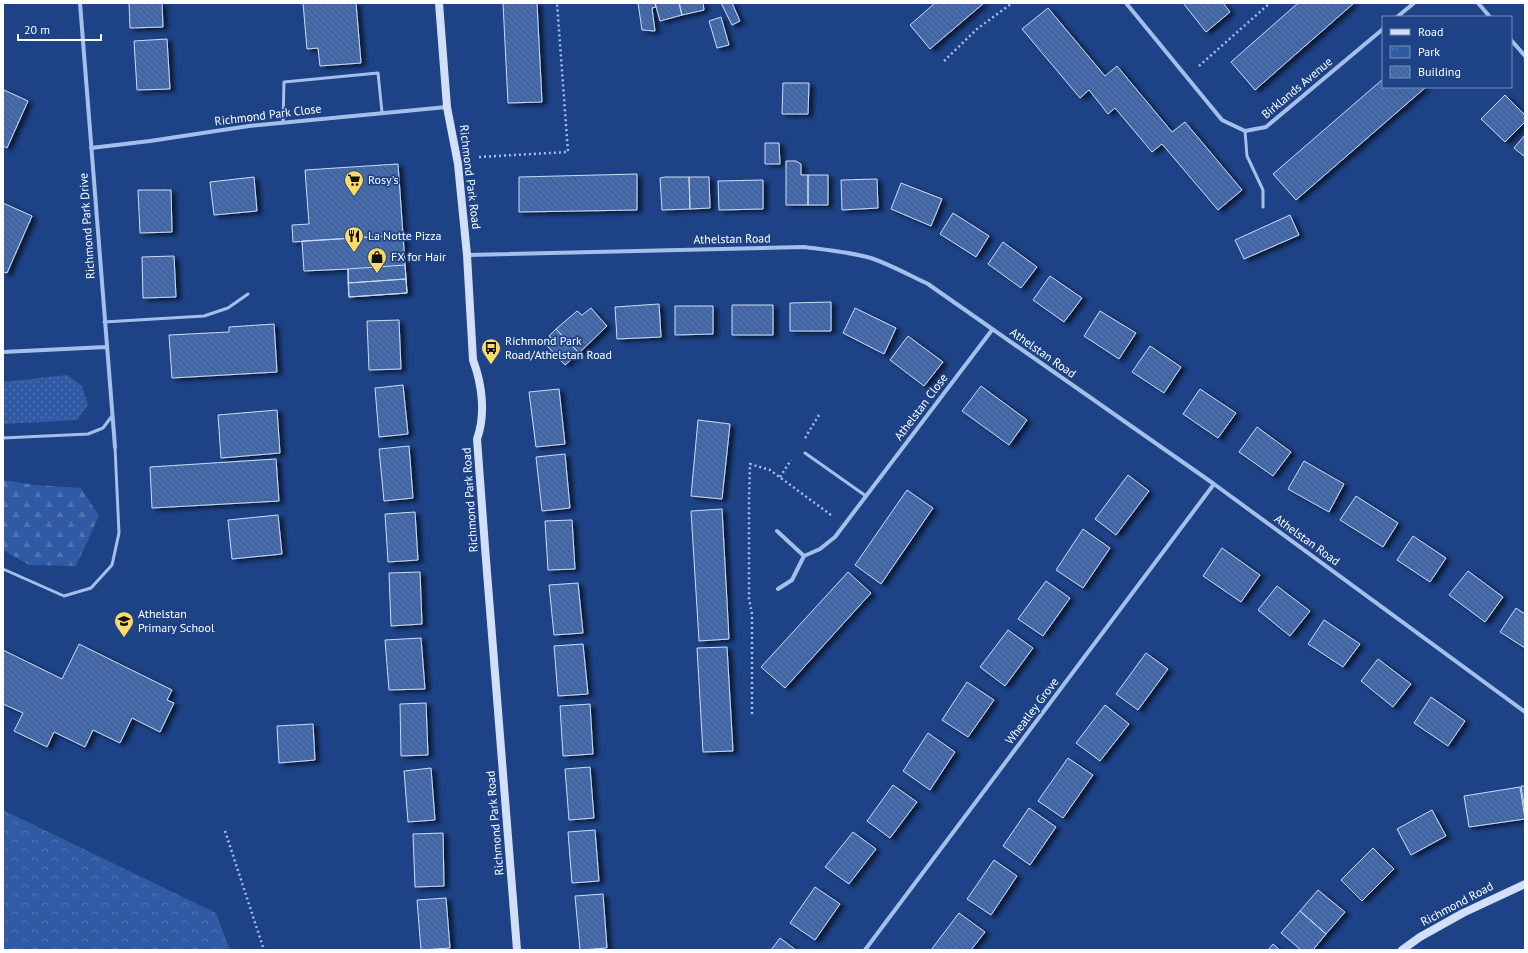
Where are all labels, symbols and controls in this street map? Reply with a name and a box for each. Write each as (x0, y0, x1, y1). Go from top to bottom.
scale bar (18, 16, 101, 42)
legend (1382, 16, 1512, 88)
text: 20 m (24, 22, 50, 37)
text: Road (1418, 24, 1443, 39)
text: Park (1418, 44, 1440, 59)
street label: Birklands Avenue (1258, 54, 1335, 122)
text: Building (1418, 64, 1461, 79)
street label: Richmond Park Close (214, 101, 322, 129)
street label: Richmond Park Road (457, 124, 484, 230)
supermarket icon: Rosy's (343, 169, 365, 197)
street label: Richmond Park Drive (75, 172, 98, 280)
place label: Rosy's (368, 172, 399, 187)
restaurant icon: La Notte Pizza (343, 225, 365, 253)
place label: La Notte Pizza (368, 228, 442, 243)
street label: Athelstan Road (693, 230, 771, 247)
shop icon: FX for Hair (366, 246, 388, 274)
place label: FX for Hair (391, 249, 446, 264)
street label: Athelstan Road (1007, 324, 1079, 381)
place label: Richmond Park Road/Athelstan Road (505, 333, 612, 362)
bus stop icon: Richmond Park Road/Athelstan Road (480, 337, 502, 365)
street label: Athelstan Close (891, 370, 951, 443)
street label: Richmond Park Road (458, 447, 481, 553)
street label: Athelstan Road (1272, 511, 1343, 568)
place label: Athelstan Primary School (138, 606, 215, 635)
school or university icon: Athelstan Primary School (113, 610, 135, 638)
street label: Wheatley Grove (1002, 674, 1062, 747)
street label: Richmond Park Road (482, 770, 507, 876)
street label: Richmond Road (1418, 878, 1496, 929)

